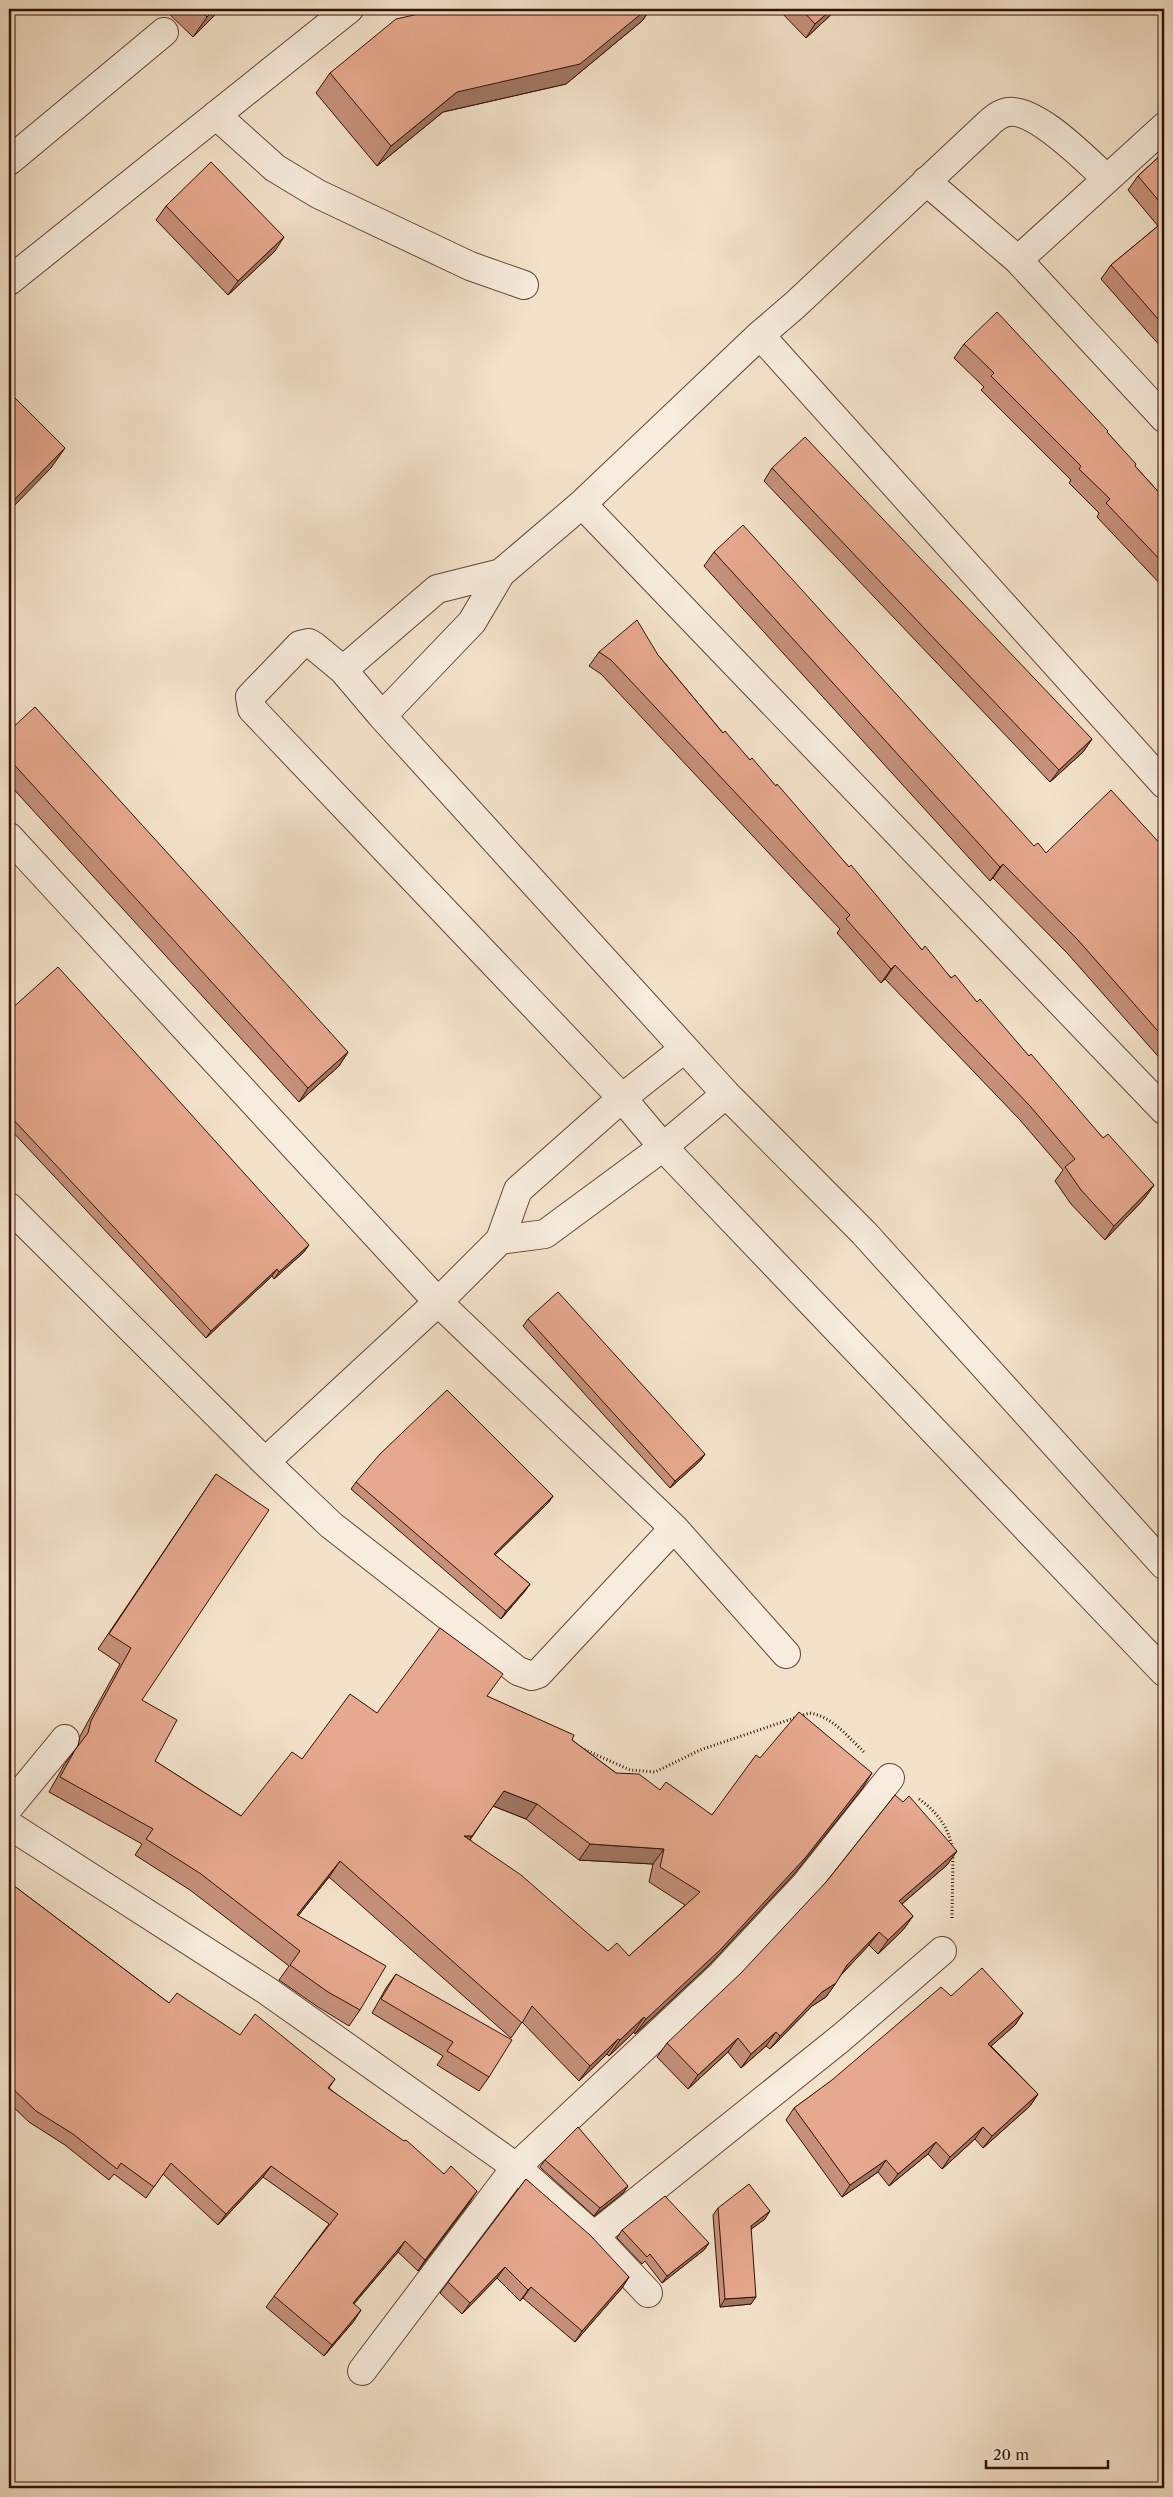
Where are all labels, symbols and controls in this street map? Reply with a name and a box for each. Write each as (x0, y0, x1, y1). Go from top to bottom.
scale bar (986, 2437, 1108, 2469)
text: 20 m (993, 2445, 1029, 2464)

